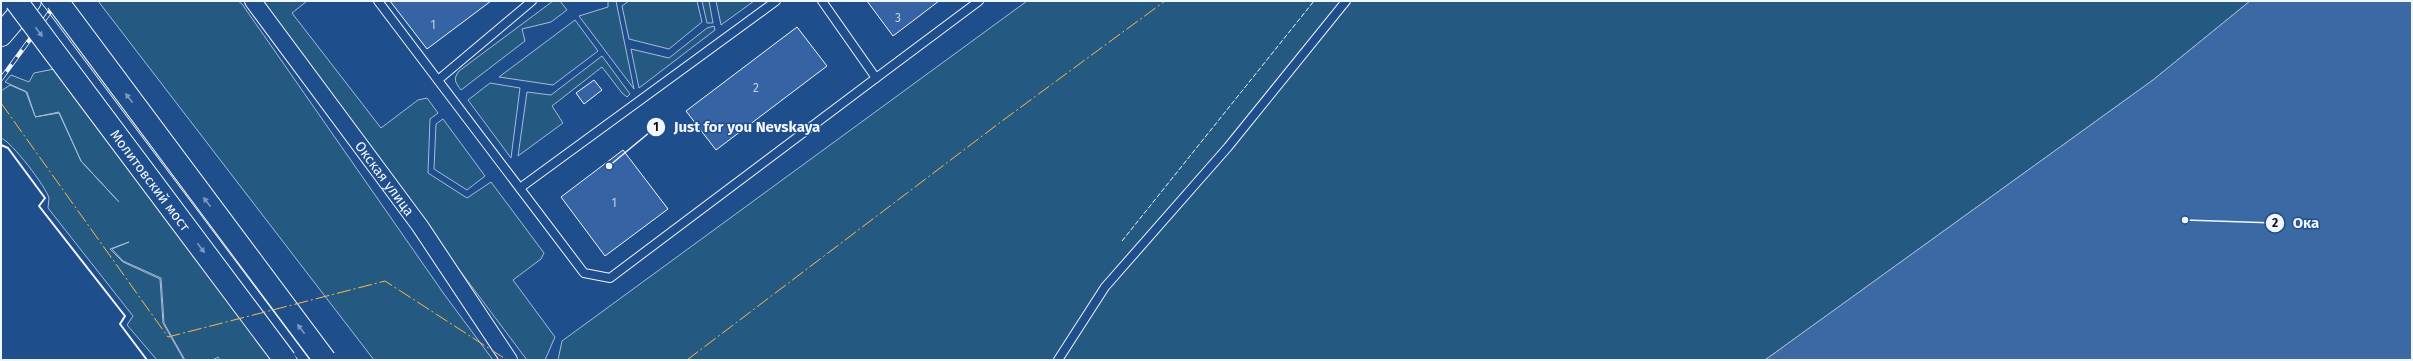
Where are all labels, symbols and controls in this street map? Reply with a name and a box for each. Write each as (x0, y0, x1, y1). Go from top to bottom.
house number: 3 (895, 11, 901, 25)
house number: 1 (430, 18, 436, 32)
one-way arrow (35, 27, 43, 38)
house number: 2 (753, 81, 759, 95)
one-way arrow (125, 93, 133, 103)
callout: Just for you Nevskaya (646, 113, 829, 140)
text: Just for you Nevskaya (673, 118, 820, 136)
text: 1 (653, 120, 659, 134)
street label: Молитовский мост (106, 126, 194, 235)
street label: Окская улица (351, 138, 418, 219)
house number: 1 (611, 196, 617, 210)
one-way arrow (203, 197, 211, 208)
callout: Ока (2265, 210, 2328, 237)
text: Ока (2293, 214, 2319, 232)
text: 2 (2272, 216, 2278, 230)
one-way arrow (197, 243, 205, 254)
one-way arrow (297, 323, 305, 334)

